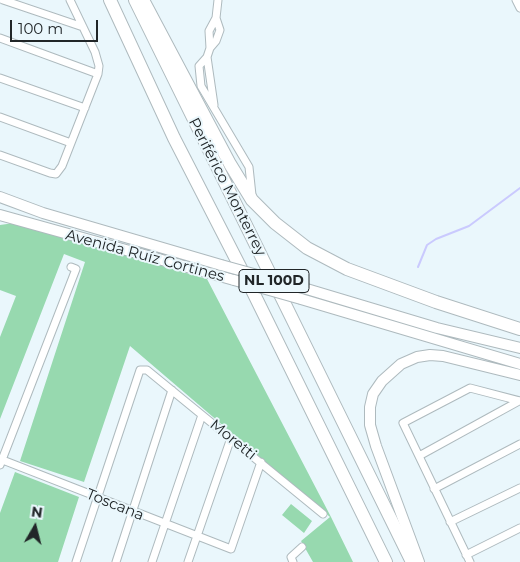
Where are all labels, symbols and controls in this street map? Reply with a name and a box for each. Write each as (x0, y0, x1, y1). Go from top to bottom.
scale bar (12, 10, 100, 42)
text: 100 m (18, 19, 63, 38)
street label: Periférico Monterrey (184, 115, 270, 259)
street label: Avenida Ruíz Cortines (64, 226, 226, 286)
road number: NL 100D (239, 270, 309, 292)
street label: Moretti (206, 416, 260, 464)
street label: Toscana (83, 485, 147, 525)
north arrow (10, 502, 60, 552)
text: N (30, 502, 44, 522)

